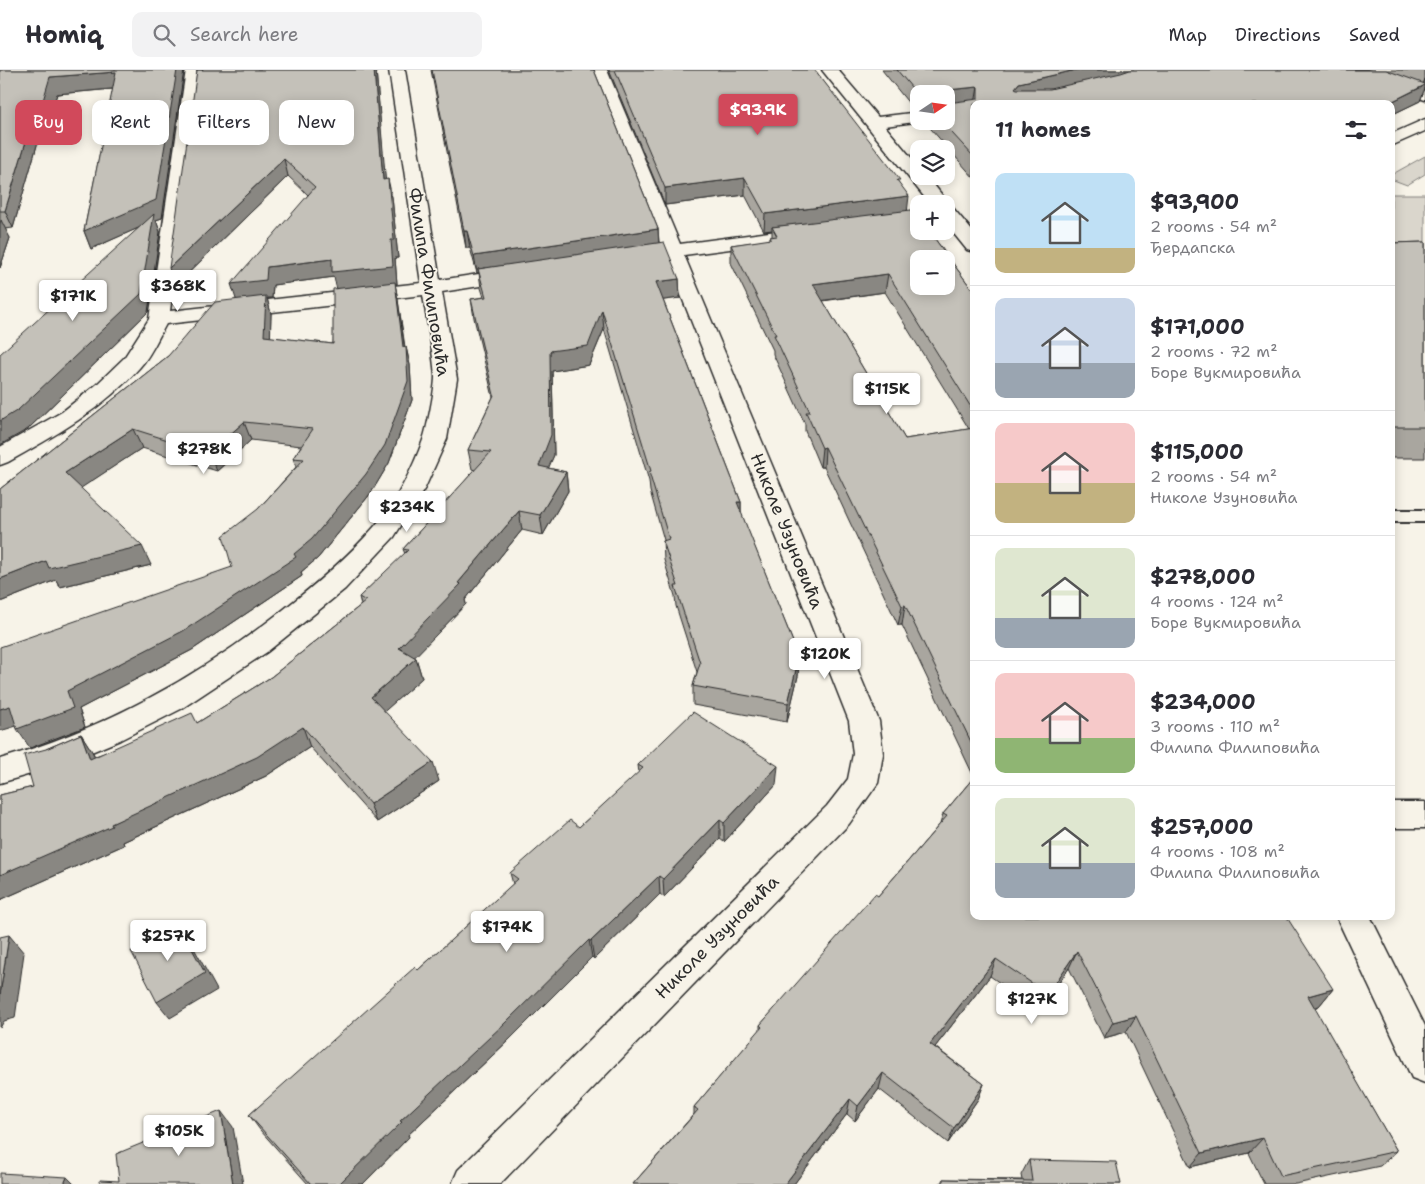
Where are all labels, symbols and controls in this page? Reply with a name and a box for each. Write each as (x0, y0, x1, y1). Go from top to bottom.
search box (132, 12, 482, 57)
text: Homiq (25, 19, 102, 51)
icon: search (150, 21, 178, 49)
text: Search here (190, 22, 299, 47)
text: Map (1169, 23, 1207, 47)
text: Directions (1235, 23, 1321, 47)
text: Saved (1349, 23, 1400, 47)
north arrow (910, 85, 955, 130)
map controls (910, 85, 955, 295)
pin: $93.9K (717, 93, 799, 136)
text: $93.9K (730, 99, 786, 120)
chip: Buy (15, 100, 82, 145)
chip: Rent (92, 100, 169, 145)
chip: Filters (179, 100, 269, 145)
chip: New (279, 100, 354, 145)
text: 11 homes (995, 116, 1091, 144)
icon: filters (1342, 116, 1370, 144)
button: layers (910, 140, 955, 185)
street label: Филипа Филиповића (402, 186, 456, 378)
text: $93,900 (1150, 188, 1239, 216)
icon: home (1035, 193, 1095, 253)
button: + (910, 195, 955, 240)
text: 2 rooms · 54 m² (1150, 216, 1277, 237)
text: Ђердапска (1150, 237, 1235, 258)
button: − (910, 250, 955, 295)
pin: $368K (143, 270, 213, 312)
text: $368K (150, 275, 206, 296)
pin: $171K (38, 280, 108, 322)
text: $171K (50, 285, 96, 306)
text: $171,000 (1150, 313, 1245, 341)
icon: home (1035, 318, 1095, 378)
text: 2 rooms · 72 m² (1150, 341, 1278, 362)
text: Боре Вукмировића (1150, 362, 1301, 383)
pin: $115K (852, 372, 922, 415)
text: $115K (864, 378, 910, 399)
pin: $278K (169, 432, 239, 475)
text: $278K (177, 438, 231, 459)
text: $115,000 (1150, 438, 1244, 466)
icon: home (1035, 443, 1095, 503)
street label: Николе Узуновића (745, 450, 829, 612)
text: 2 rooms · 54 m² (1150, 466, 1277, 487)
text: Николе Узуновића (1150, 487, 1297, 508)
pin: $234K (372, 490, 442, 533)
text: $234K (380, 496, 434, 517)
text: $278,000 (1150, 563, 1255, 591)
icon: home (1035, 568, 1095, 628)
text: 4 rooms · 124 m² (1150, 591, 1284, 612)
text: Боре Вукмировића (1150, 612, 1301, 633)
pin: $120K (790, 638, 860, 680)
text: $120K (800, 643, 850, 664)
text: $234,000 (1150, 688, 1256, 716)
icon: home (1035, 693, 1095, 753)
text: 3 rooms · 110 m² (1150, 716, 1280, 737)
text: Филипа Филиповића (1150, 737, 1320, 758)
text: $257,000 (1150, 813, 1254, 841)
icon: home (1035, 818, 1095, 878)
text: 4 rooms · 108 m² (1150, 841, 1285, 862)
text: Филипа Филиповића (1150, 862, 1320, 883)
street label: Николе Узуновића (650, 870, 784, 1004)
pin: $174K (472, 910, 542, 953)
text: $174K (482, 916, 532, 937)
pin: $257K (133, 920, 203, 962)
text: $257K (141, 925, 195, 946)
pin: $127K (997, 982, 1067, 1025)
text: $127K (1007, 988, 1057, 1009)
pin: $105K (144, 1114, 214, 1157)
text: $105K (154, 1120, 204, 1141)

